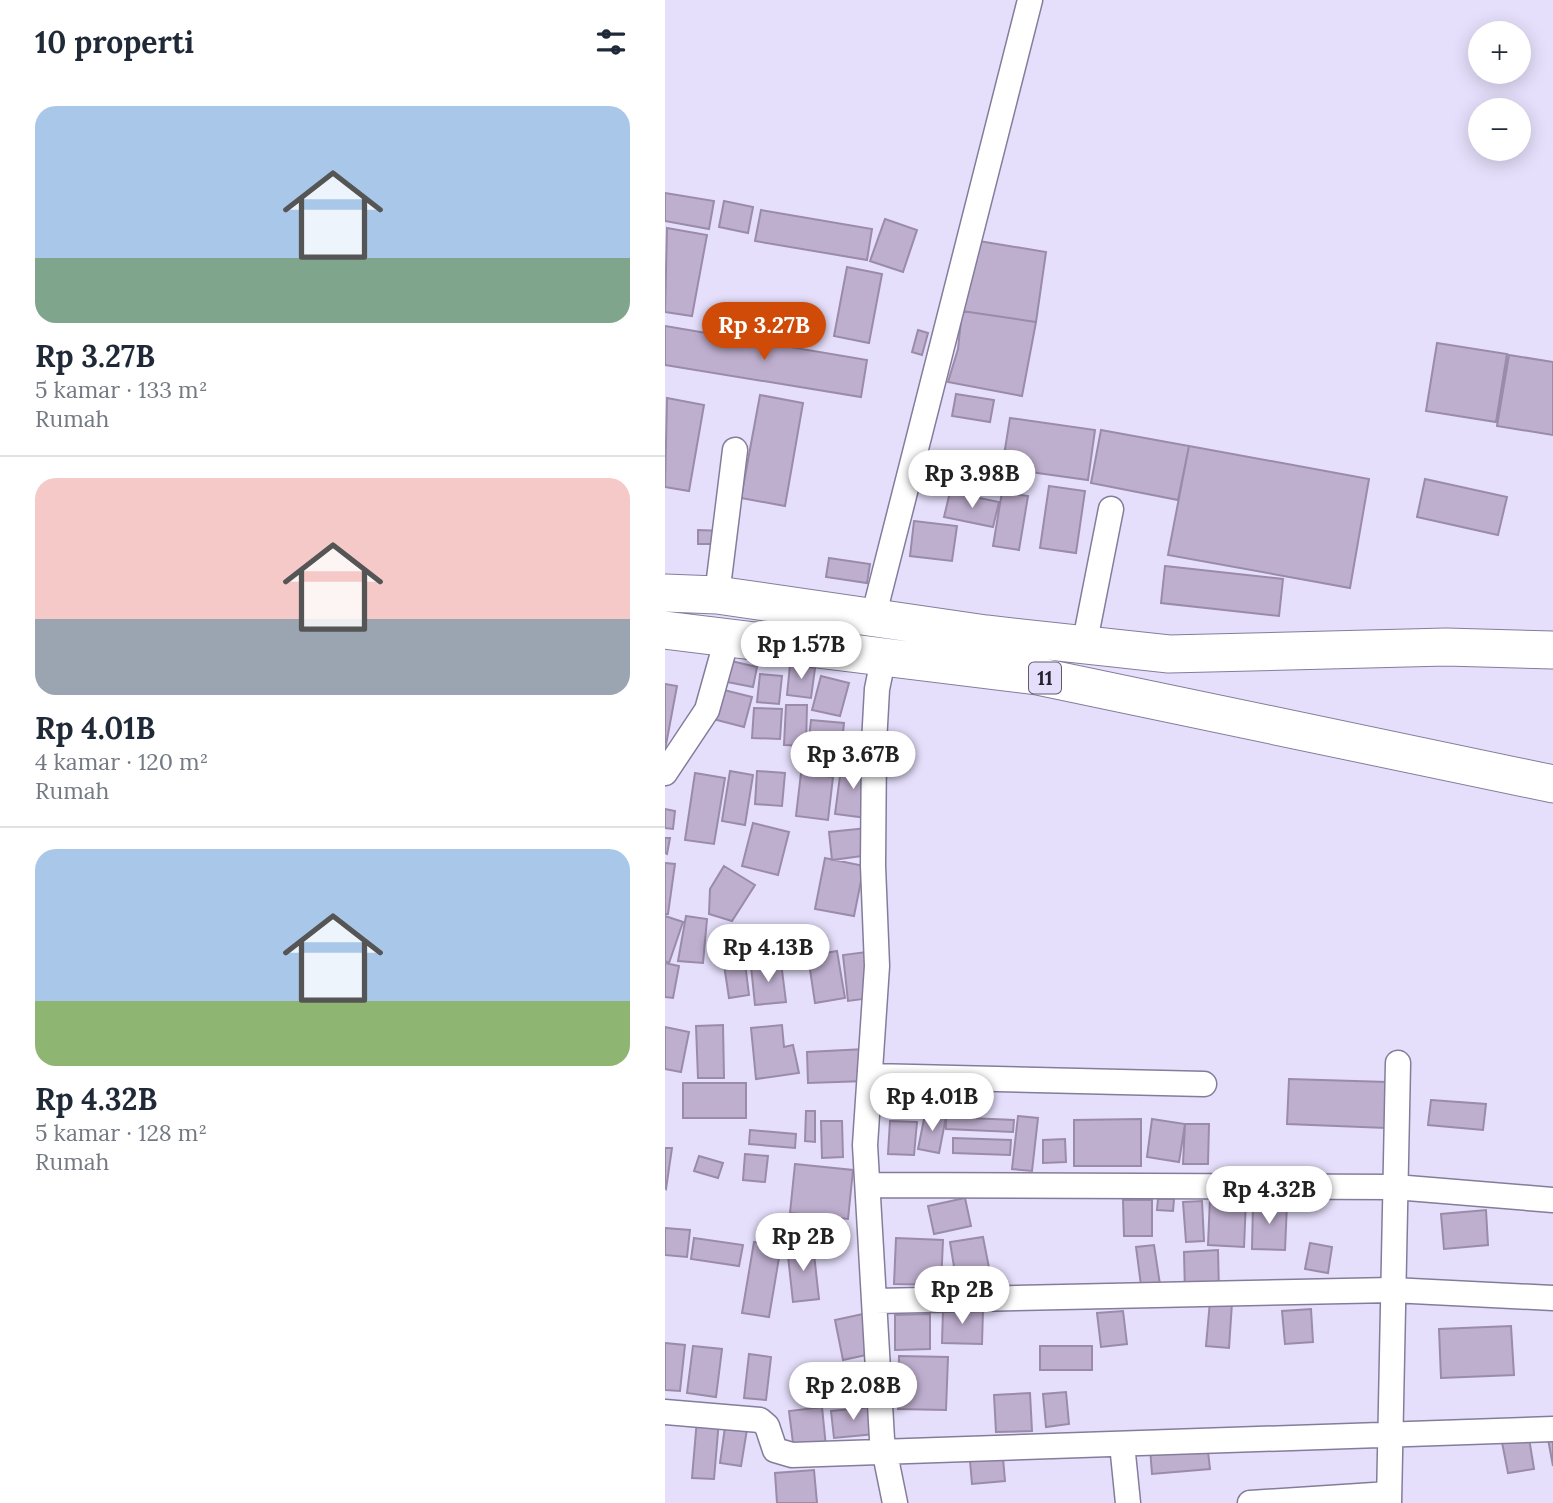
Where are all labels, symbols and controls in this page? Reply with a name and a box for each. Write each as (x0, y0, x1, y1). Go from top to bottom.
map controls (1468, 21, 1531, 161)
button: + (1468, 21, 1531, 84)
text: 10 properti (35, 23, 194, 61)
icon: filters (592, 23, 630, 61)
button: − (1468, 98, 1531, 161)
icon: home (270, 152, 396, 278)
pin: Rp 3.27B (692, 302, 836, 362)
text: Rp 3.27B (718, 310, 810, 339)
text: Rp 3.27B (35, 337, 155, 375)
text: 5 kamar · 133 m² (35, 375, 208, 404)
text: Rumah (35, 404, 109, 433)
pin: Rp 3.98B (900, 450, 1044, 510)
text: Rp 3.98B (924, 458, 1020, 487)
icon: home (270, 524, 396, 650)
pin: Rp 1.57B (729, 622, 873, 681)
text: Rp 1.57B (757, 629, 845, 658)
road number: 11 (1029, 663, 1061, 694)
text: Rp 4.01B (35, 709, 155, 747)
pin: Rp 3.67B (781, 732, 925, 791)
text: Rp 3.67B (807, 739, 899, 768)
text: 4 kamar · 120 m² (35, 747, 208, 776)
text: Rumah (35, 776, 109, 805)
icon: home (270, 895, 396, 1021)
pin: Rp 4.13B (696, 925, 840, 984)
text: Rp 4.13B (723, 932, 813, 961)
pin: Rp 4.01B (860, 1074, 1004, 1133)
text: Rp 4.32B (35, 1080, 157, 1118)
text: Rp 4.01B (886, 1081, 978, 1110)
text: 5 kamar · 128 m² (35, 1118, 207, 1147)
text: Rumah (35, 1147, 109, 1176)
pin: Rp 4.32B (1197, 1166, 1341, 1226)
text: Rp 4.32B (1222, 1174, 1316, 1203)
pin: Rp 2B (754, 1214, 852, 1273)
text: Rp 2B (772, 1221, 834, 1250)
pin: Rp 2B (913, 1266, 1011, 1326)
text: Rp 2B (931, 1274, 993, 1303)
pin: Rp 2.08B (781, 1362, 925, 1422)
text: Rp 2.08B (805, 1370, 901, 1399)

